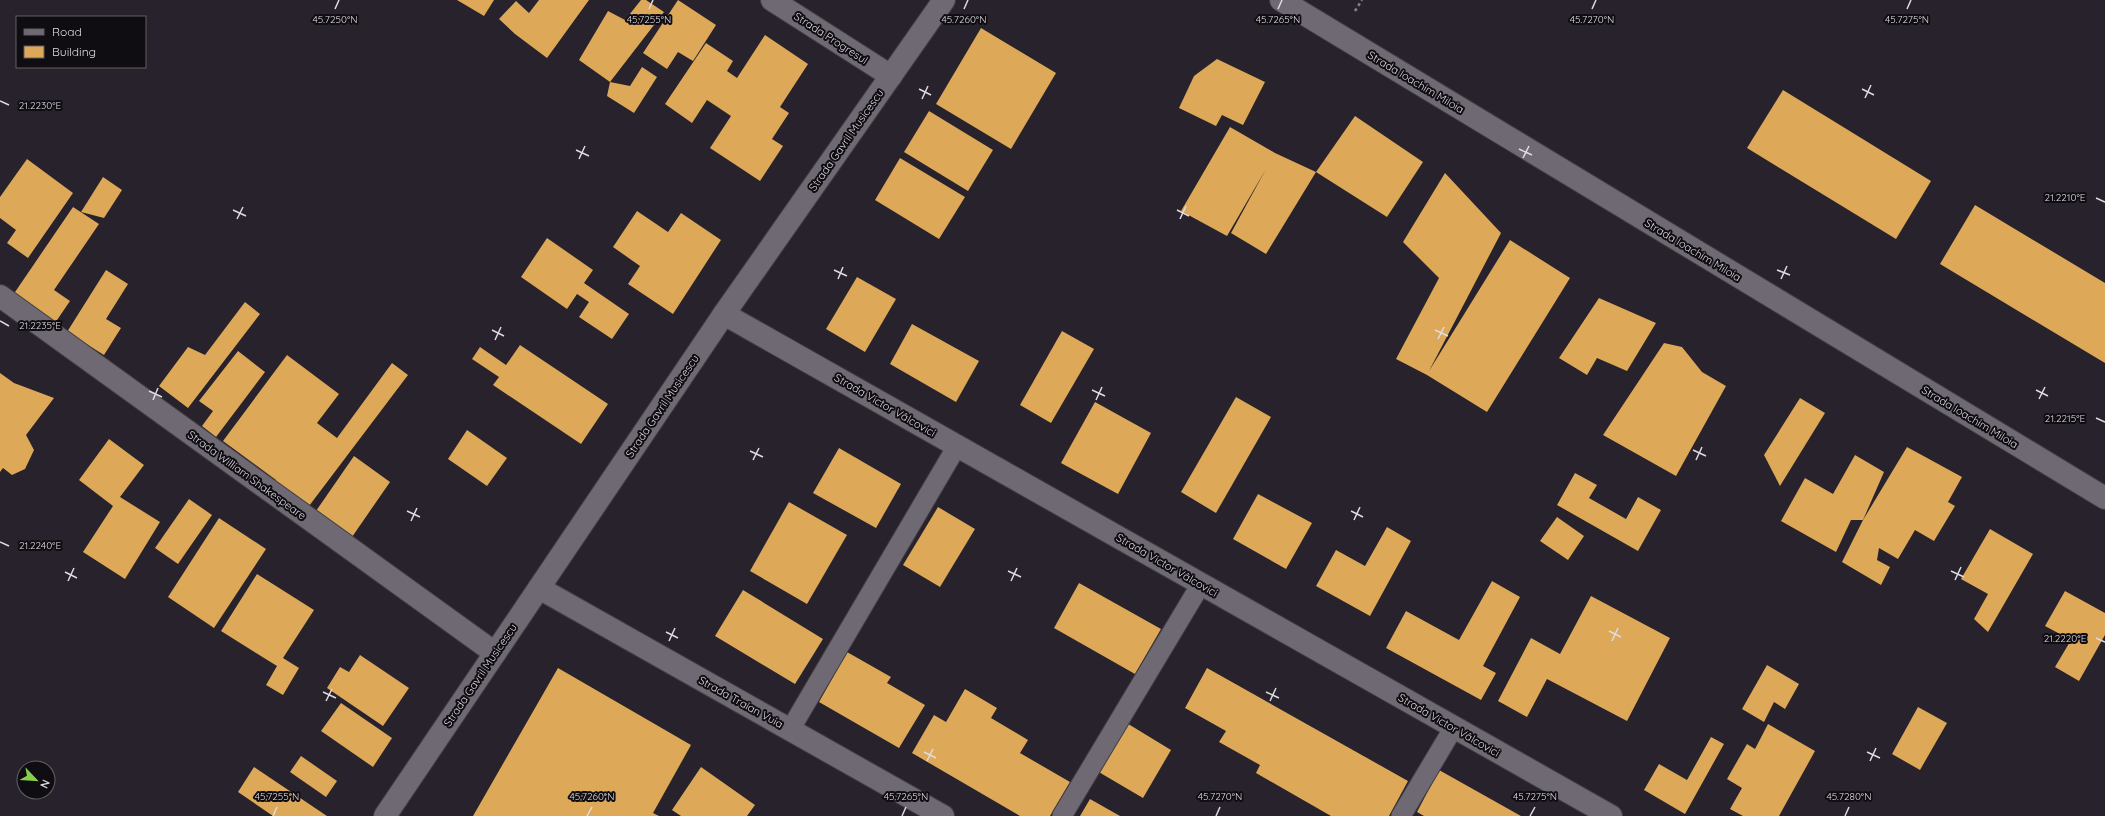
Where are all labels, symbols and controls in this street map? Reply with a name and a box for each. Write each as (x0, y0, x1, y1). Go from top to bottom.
street label: Strada Progresul (791, 9, 871, 67)
text: 45.7250°N (312, 13, 358, 26)
text: 45.7255°N (627, 13, 671, 26)
text: 45.7260°N (942, 13, 986, 26)
text: 45.7265°N (1256, 13, 1300, 26)
text: 45.7270°N (1570, 13, 1614, 26)
text: 45.7275°N (1885, 13, 1929, 26)
legend (16, 16, 146, 68)
text: Road (52, 24, 82, 39)
text: Building (52, 44, 96, 59)
street label: Strada Ioachim Miloia (1365, 48, 1467, 116)
street label: Strada Gavril Musicescu (806, 86, 886, 194)
text: 21.2230°E (19, 99, 61, 112)
text: 21.2210°E (2045, 191, 2086, 204)
street label: Strada Ioachim Miloia (1642, 216, 1744, 284)
text: 21.2235°E (19, 319, 61, 332)
street label: Strada Gavril Musicescu (622, 352, 702, 460)
street label: Strada Victor Vâlcovici (832, 370, 938, 440)
street label: Strada Ioachim Miloia (1919, 383, 2021, 451)
text: 21.2215°E (2045, 412, 2085, 425)
street label: Strada William Shakespeare (185, 427, 309, 523)
street label: Strada Victor Vâlcovici (1114, 530, 1220, 600)
text: 21.2240°E (19, 539, 61, 552)
street label: Strada Gavril Musicescu (440, 621, 520, 729)
text: 21.2220°E (2044, 632, 2087, 645)
street label: Strada Traian Vuia (696, 673, 786, 731)
street label: Strada Victor Vâlcovici (1396, 690, 1502, 760)
north arrow (16, 760, 56, 800)
text: N (37, 778, 53, 791)
text: 45.7255°N (255, 790, 299, 803)
text: 45.7260°N (570, 790, 614, 803)
text: 45.7265°N (884, 790, 928, 803)
text: 45.7270°N (1198, 790, 1242, 803)
text: 45.7275°N (1513, 790, 1557, 803)
text: 45.7280°N (1827, 790, 1871, 803)

